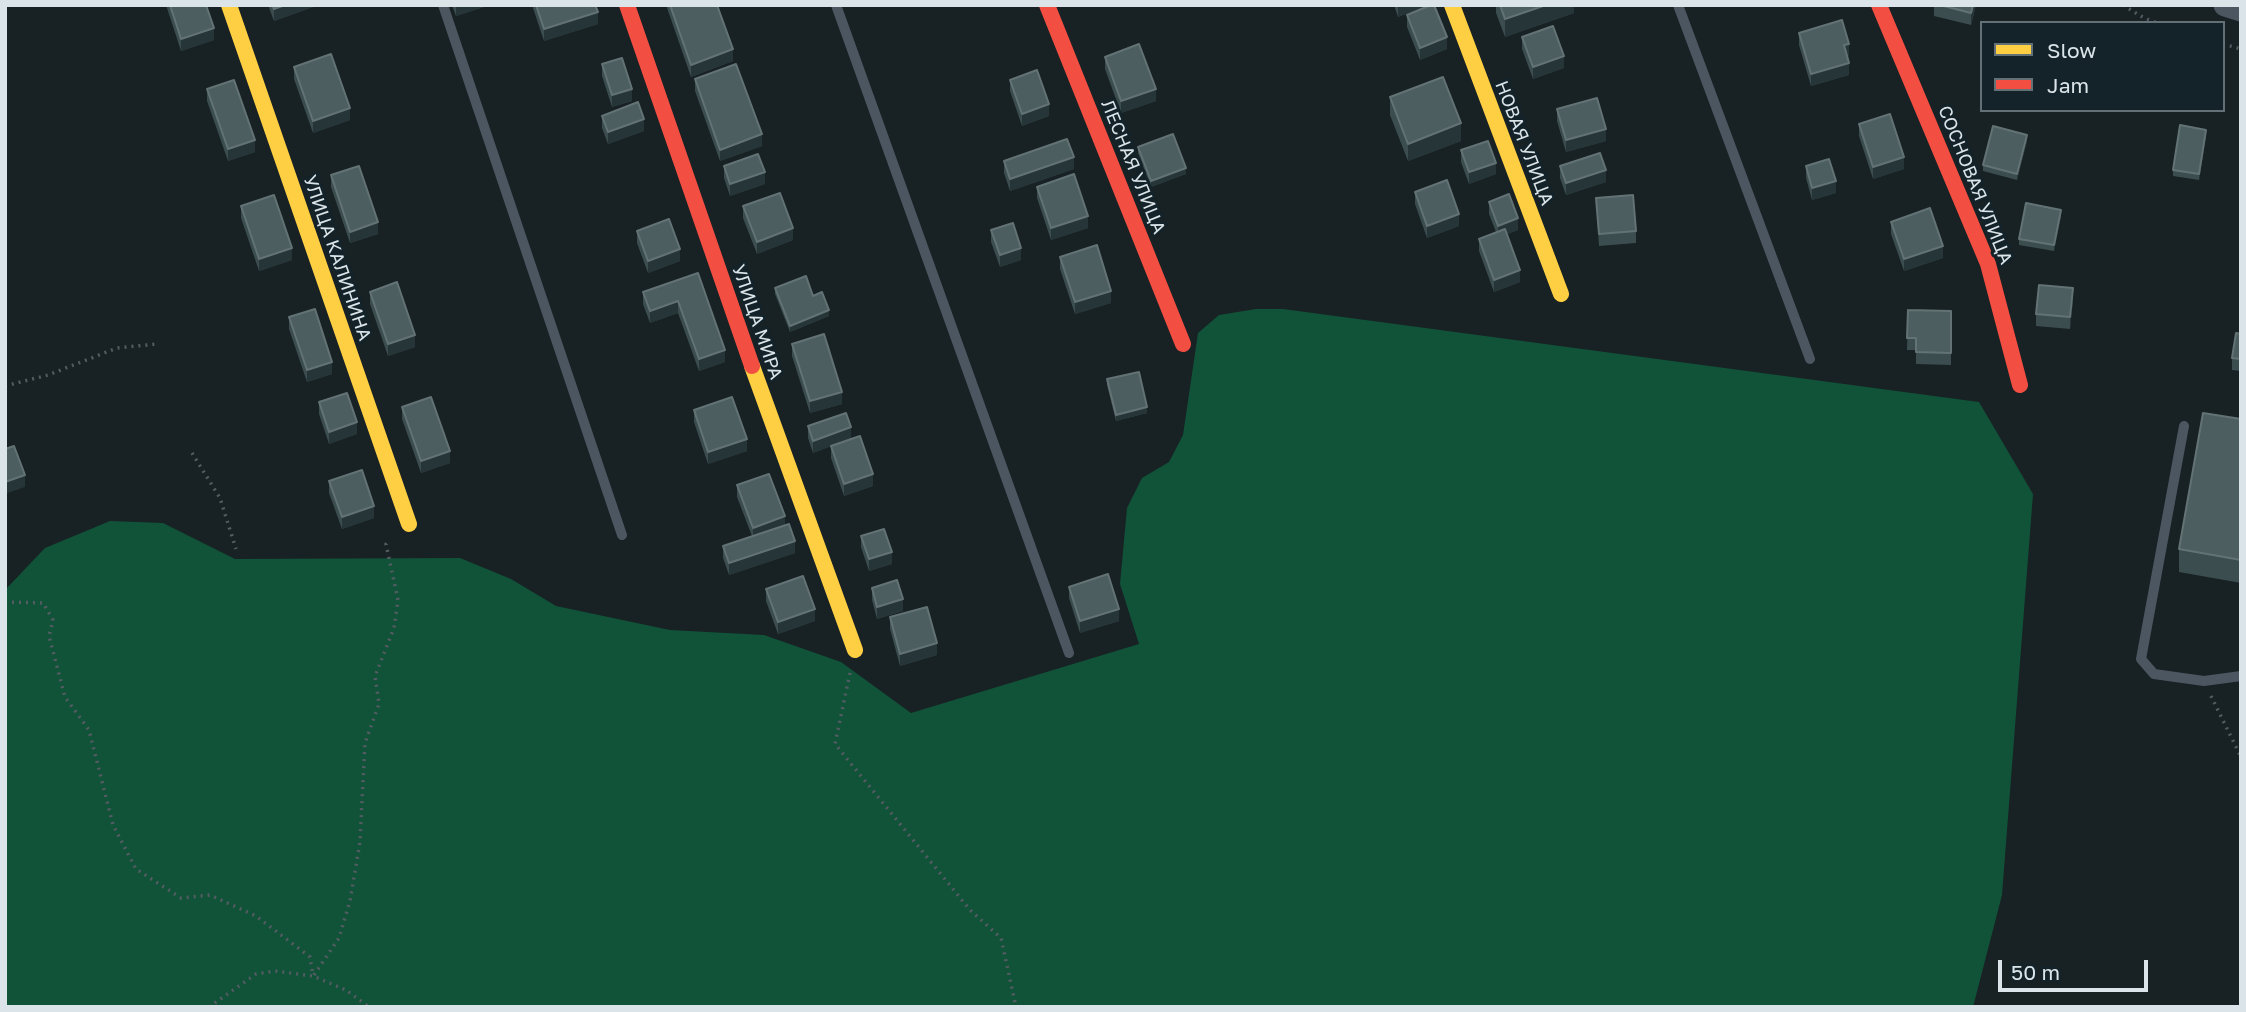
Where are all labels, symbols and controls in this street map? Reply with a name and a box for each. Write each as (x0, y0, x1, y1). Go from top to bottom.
legend (1980, 21, 2225, 112)
text: Slow (2047, 37, 2096, 63)
text: Jam (2047, 72, 2089, 98)
street label: НОВАЯ УЛИЦА (1490, 78, 1558, 208)
street label: ЛЕСНАЯ УЛИЦА (1096, 97, 1170, 237)
street label: СОСНОВАЯ УЛИЦА (1933, 102, 2017, 268)
street label: УЛИЦА КАЛИНИНА (299, 172, 375, 344)
street label: УЛИЦА МИРА (727, 262, 787, 382)
scale bar (2001, 946, 2152, 990)
text: 50 m (2011, 959, 2060, 985)

